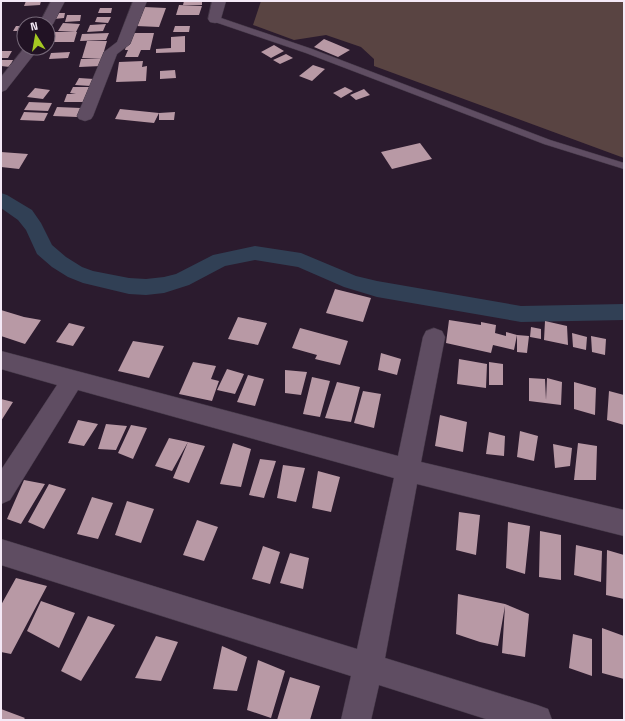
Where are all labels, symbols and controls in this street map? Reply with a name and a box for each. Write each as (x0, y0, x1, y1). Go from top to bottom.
north arrow (16, 16, 56, 56)
text: N (29, 19, 39, 34)

